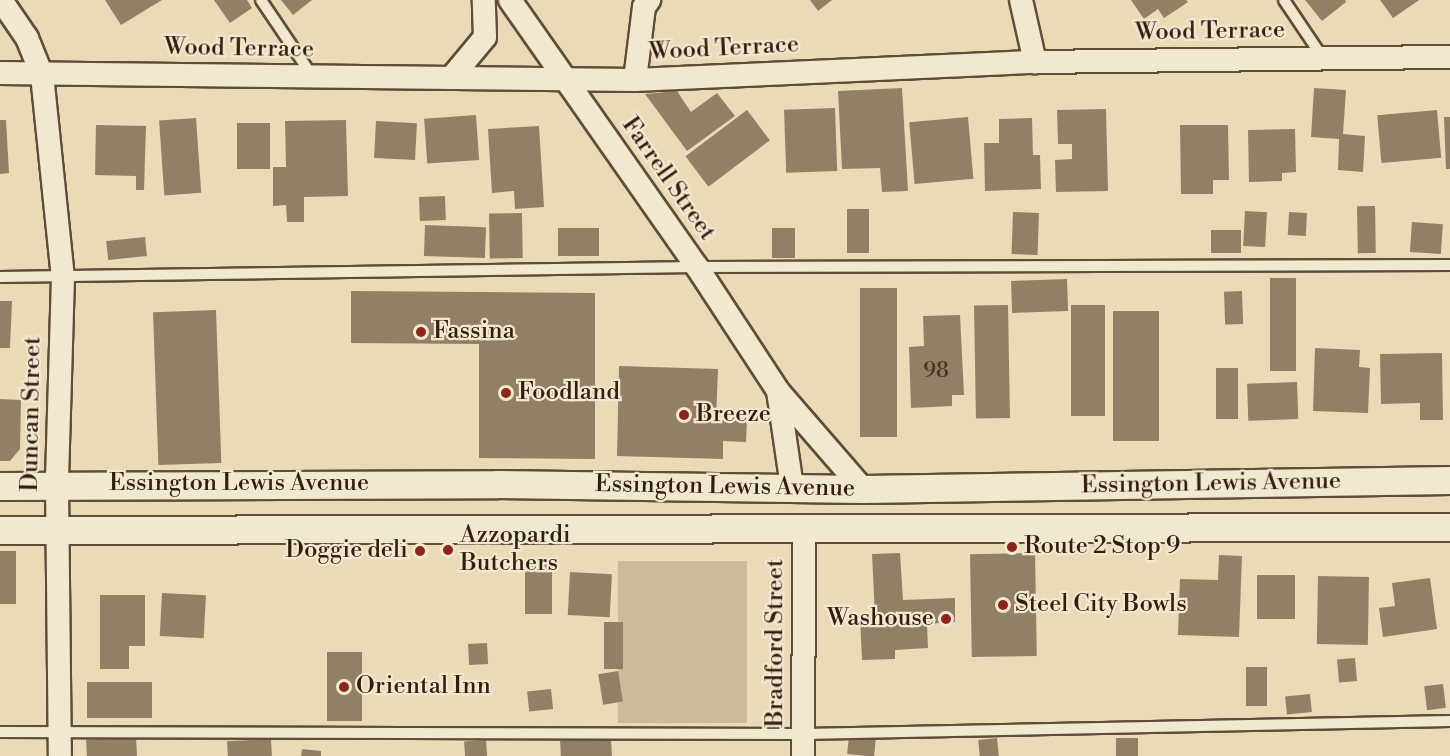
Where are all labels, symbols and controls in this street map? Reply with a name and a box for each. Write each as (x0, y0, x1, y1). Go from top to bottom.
street label: Wood Terrace (1135, 16, 1285, 48)
street label: Wood Terrace (648, 31, 800, 67)
street label: Wood Terrace (164, 33, 314, 65)
street label: Farrell Street (615, 112, 721, 246)
place label: Fassina (433, 318, 515, 346)
marker: Fassina (414, 325, 428, 339)
street label: Duncan Street (16, 336, 48, 492)
house number: 98 (923, 358, 949, 384)
place label: Foodland (518, 379, 620, 407)
marker: Foodland (499, 386, 513, 400)
place label: Breeze (696, 401, 771, 429)
marker: Breeze (677, 408, 691, 422)
street label: Essington Lewis Avenue (1081, 467, 1341, 501)
street label: Essington Lewis Avenue (109, 470, 369, 498)
street label: Essington Lewis Avenue (595, 470, 855, 504)
place label: Azzopardi Butchers (460, 522, 571, 578)
place label: Route 2 Stop 9 (1024, 533, 1180, 561)
place label: Doggie deli (285, 537, 408, 565)
marker: Route 2 Stop 9 (1005, 540, 1019, 554)
marker: Azzopardi Butchers (441, 543, 455, 557)
marker: Doggie deli (413, 544, 427, 558)
street label: Bradford Street (762, 559, 790, 727)
place label: Steel City Bowls (1015, 591, 1187, 619)
marker: Steel City Bowls (996, 598, 1010, 612)
place label: Washouse (827, 605, 934, 633)
marker: Washouse (939, 612, 953, 626)
place label: Oriental Inn (356, 673, 491, 701)
marker: Oriental Inn (337, 680, 351, 694)

